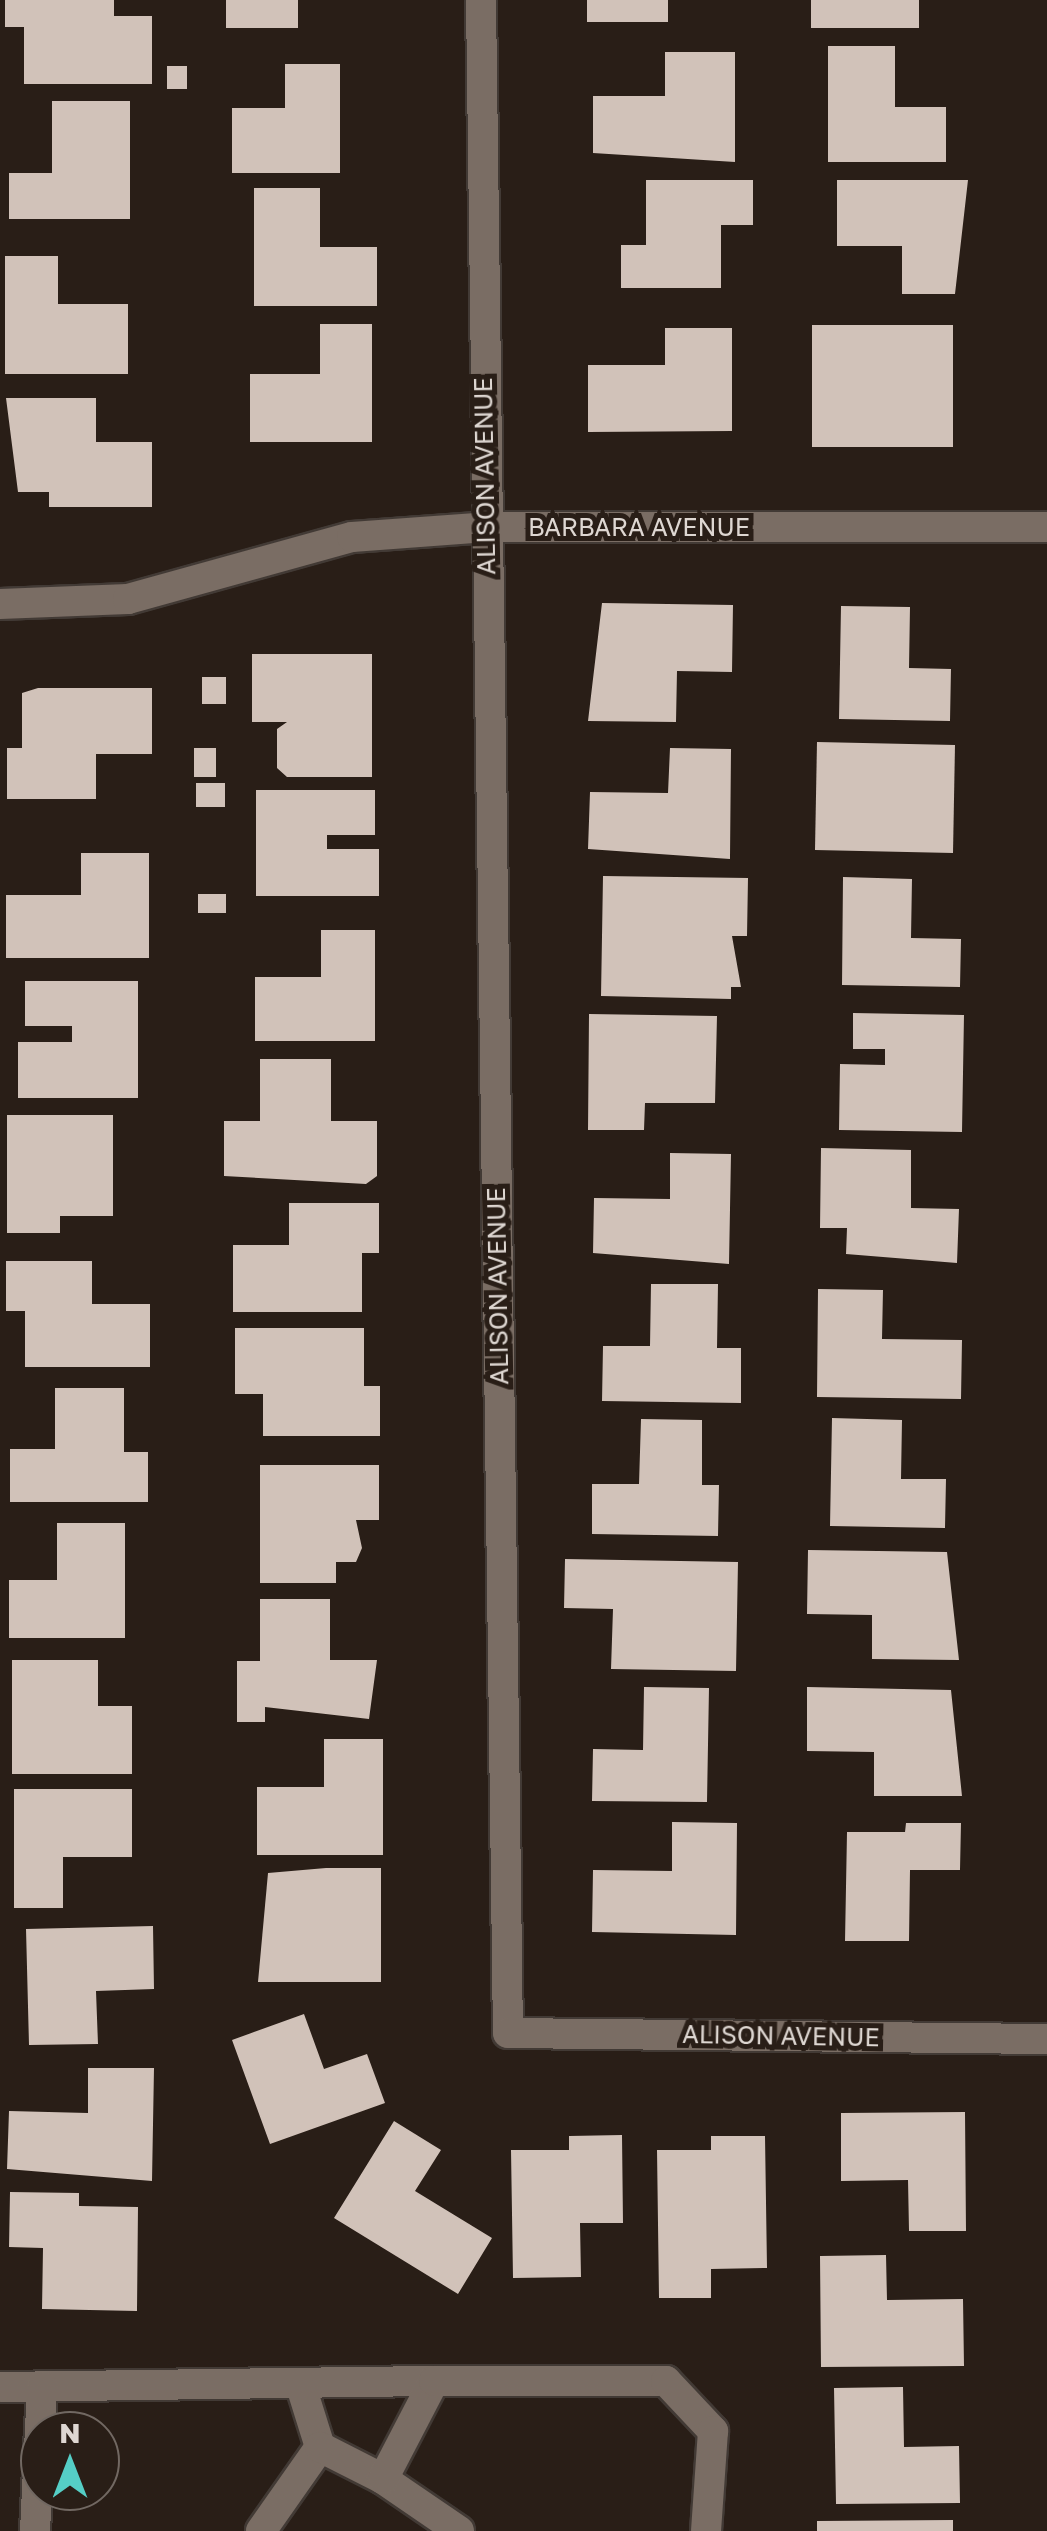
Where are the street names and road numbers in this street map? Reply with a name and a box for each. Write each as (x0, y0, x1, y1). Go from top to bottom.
street label: ALISON AVENUE (468, 377, 502, 575)
street label: BARBARA AVENUE (528, 512, 750, 542)
street label: ALISON AVENUE (481, 1187, 515, 1385)
street label: ALISON AVENUE (682, 2019, 880, 2053)

